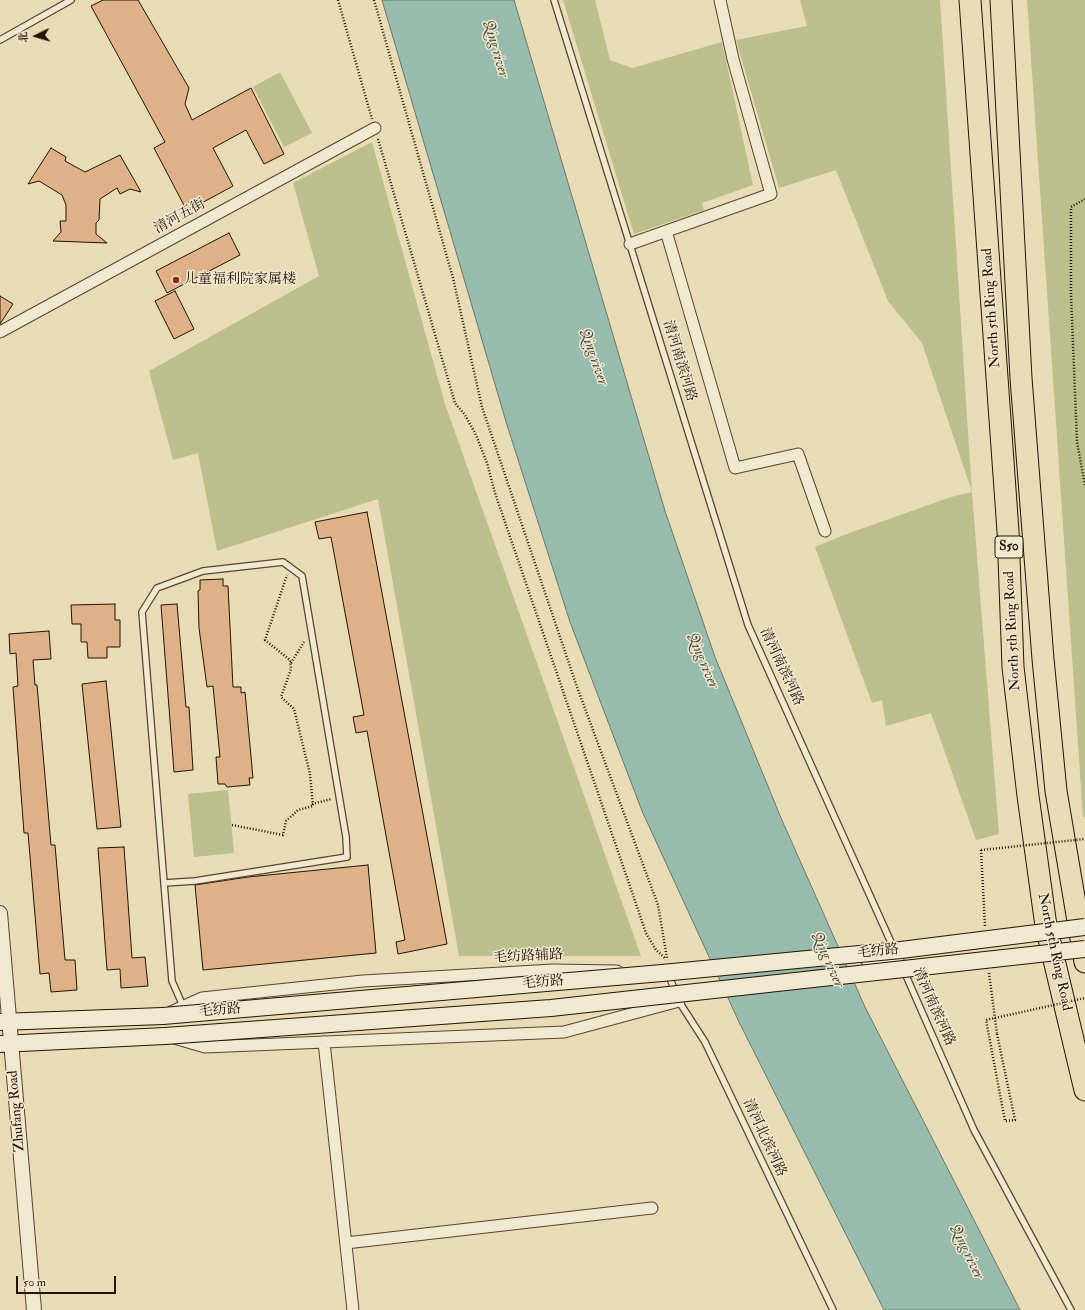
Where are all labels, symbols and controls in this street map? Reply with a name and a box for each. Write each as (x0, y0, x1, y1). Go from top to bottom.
north arrow (16, 16, 56, 56)
water label: Qing river (478, 18, 512, 80)
text: 北 (17, 31, 31, 43)
street label: 清河五街 (151, 196, 209, 238)
street label: North 5th Ring Road (979, 248, 1005, 368)
place label: 儿童福利院家属楼 (184, 272, 296, 288)
marker: 儿童福利院家属楼 (171, 275, 181, 285)
street label: 清河南滨河路 (659, 318, 699, 404)
water label: Qing river (575, 326, 611, 388)
road number: S50 (995, 536, 1023, 558)
street label: North 5th Ring Road (1001, 571, 1025, 691)
street label: 清河南滨河路 (756, 625, 806, 709)
water label: Qing river (682, 630, 722, 692)
street label: North 5th Ring Road (1033, 892, 1075, 1012)
water label: Qing river (807, 929, 847, 991)
street label: 毛纺路 (856, 941, 900, 963)
street label: 毛纺路辅路 (493, 947, 563, 967)
street label: 清河南滨河路 (908, 965, 958, 1049)
street label: 毛纺路 (521, 973, 565, 993)
street label: 毛纺路 (198, 1001, 242, 1021)
street label: Zhufang Road (5, 1070, 29, 1152)
street label: 清河北滨河路 (739, 1096, 789, 1180)
water label: Qing river (945, 1222, 987, 1282)
scale bar (18, 1268, 118, 1294)
text: 50 m (23, 1275, 46, 1290)

